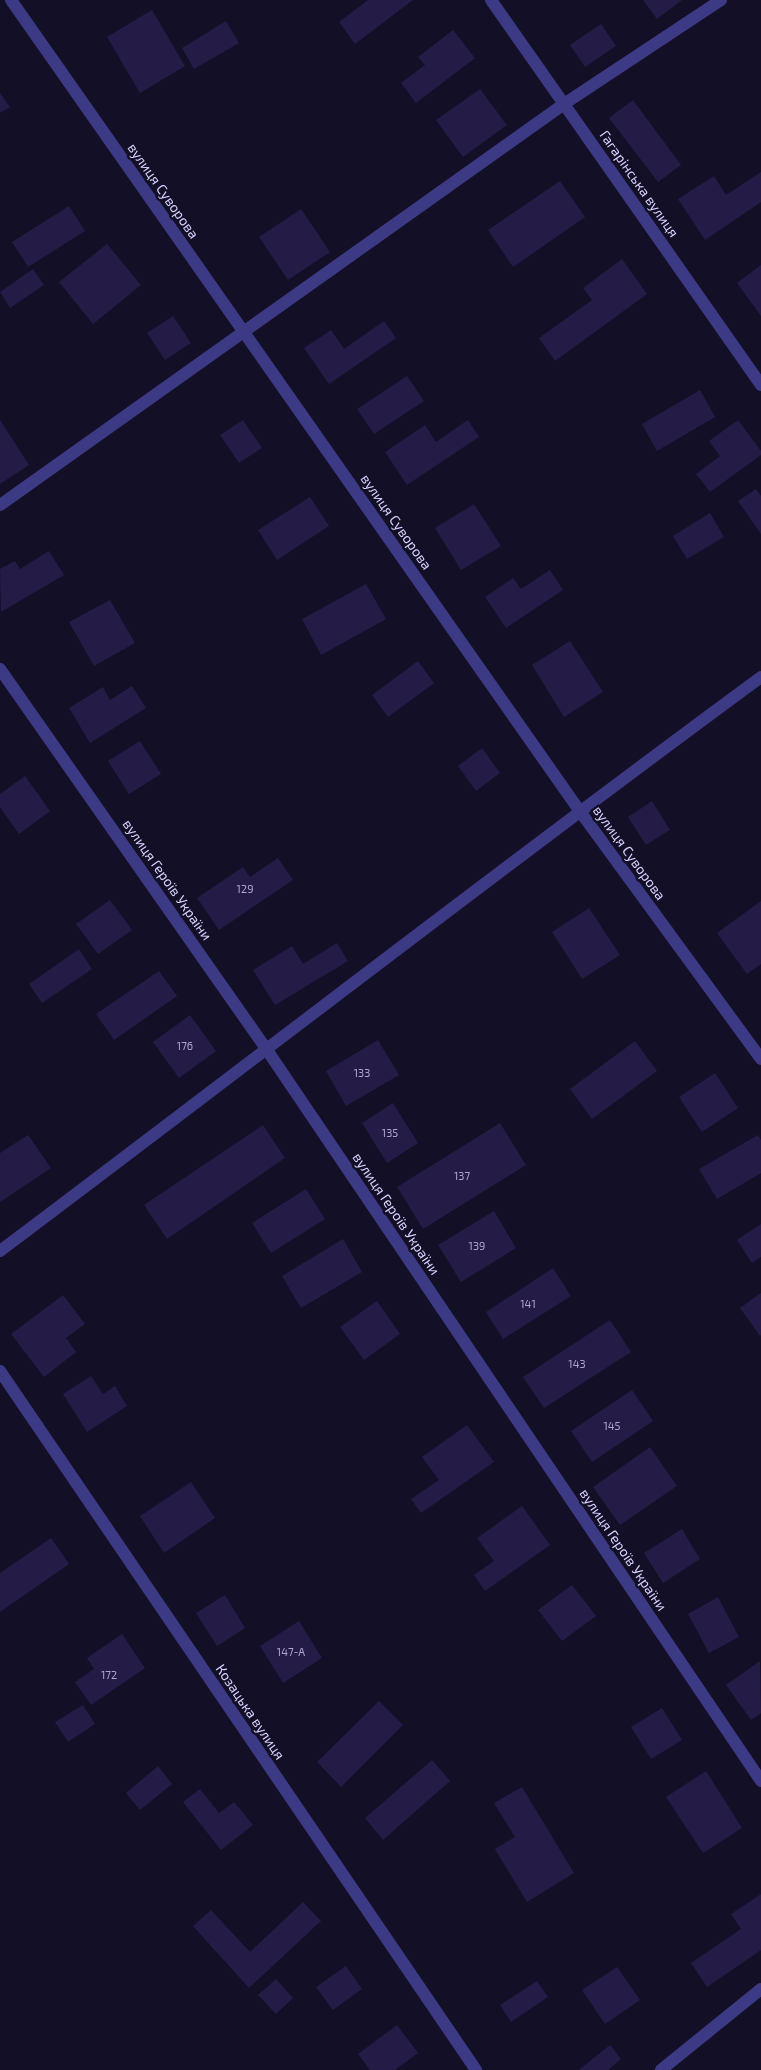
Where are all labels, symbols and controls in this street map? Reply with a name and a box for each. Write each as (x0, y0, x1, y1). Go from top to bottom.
street label: Гагарінська вулиця (596, 127, 682, 241)
street label: вулиця Суворова (124, 140, 202, 242)
street label: вулиця Суворова (357, 471, 435, 573)
street label: вулиця Суворова (589, 803, 669, 903)
street label: вулиця Героїв України (119, 816, 215, 944)
house number: 129 (237, 882, 253, 896)
house number: 176 (177, 1039, 193, 1053)
house number: 133 (354, 1066, 370, 1080)
house number: 135 (382, 1126, 398, 1140)
street label: вулиця Героїв України (349, 1150, 443, 1278)
house number: 137 (454, 1169, 470, 1183)
house number: 139 (469, 1239, 485, 1253)
house number: 141 (520, 1297, 536, 1311)
house number: 143 (568, 1357, 586, 1371)
house number: 145 (603, 1419, 621, 1433)
street label: вулиця Героїв України (576, 1486, 670, 1614)
house number: 147-А (277, 1645, 305, 1659)
street label: Козацька вулиця (212, 1661, 288, 1763)
house number: 172 (101, 1668, 117, 1682)

